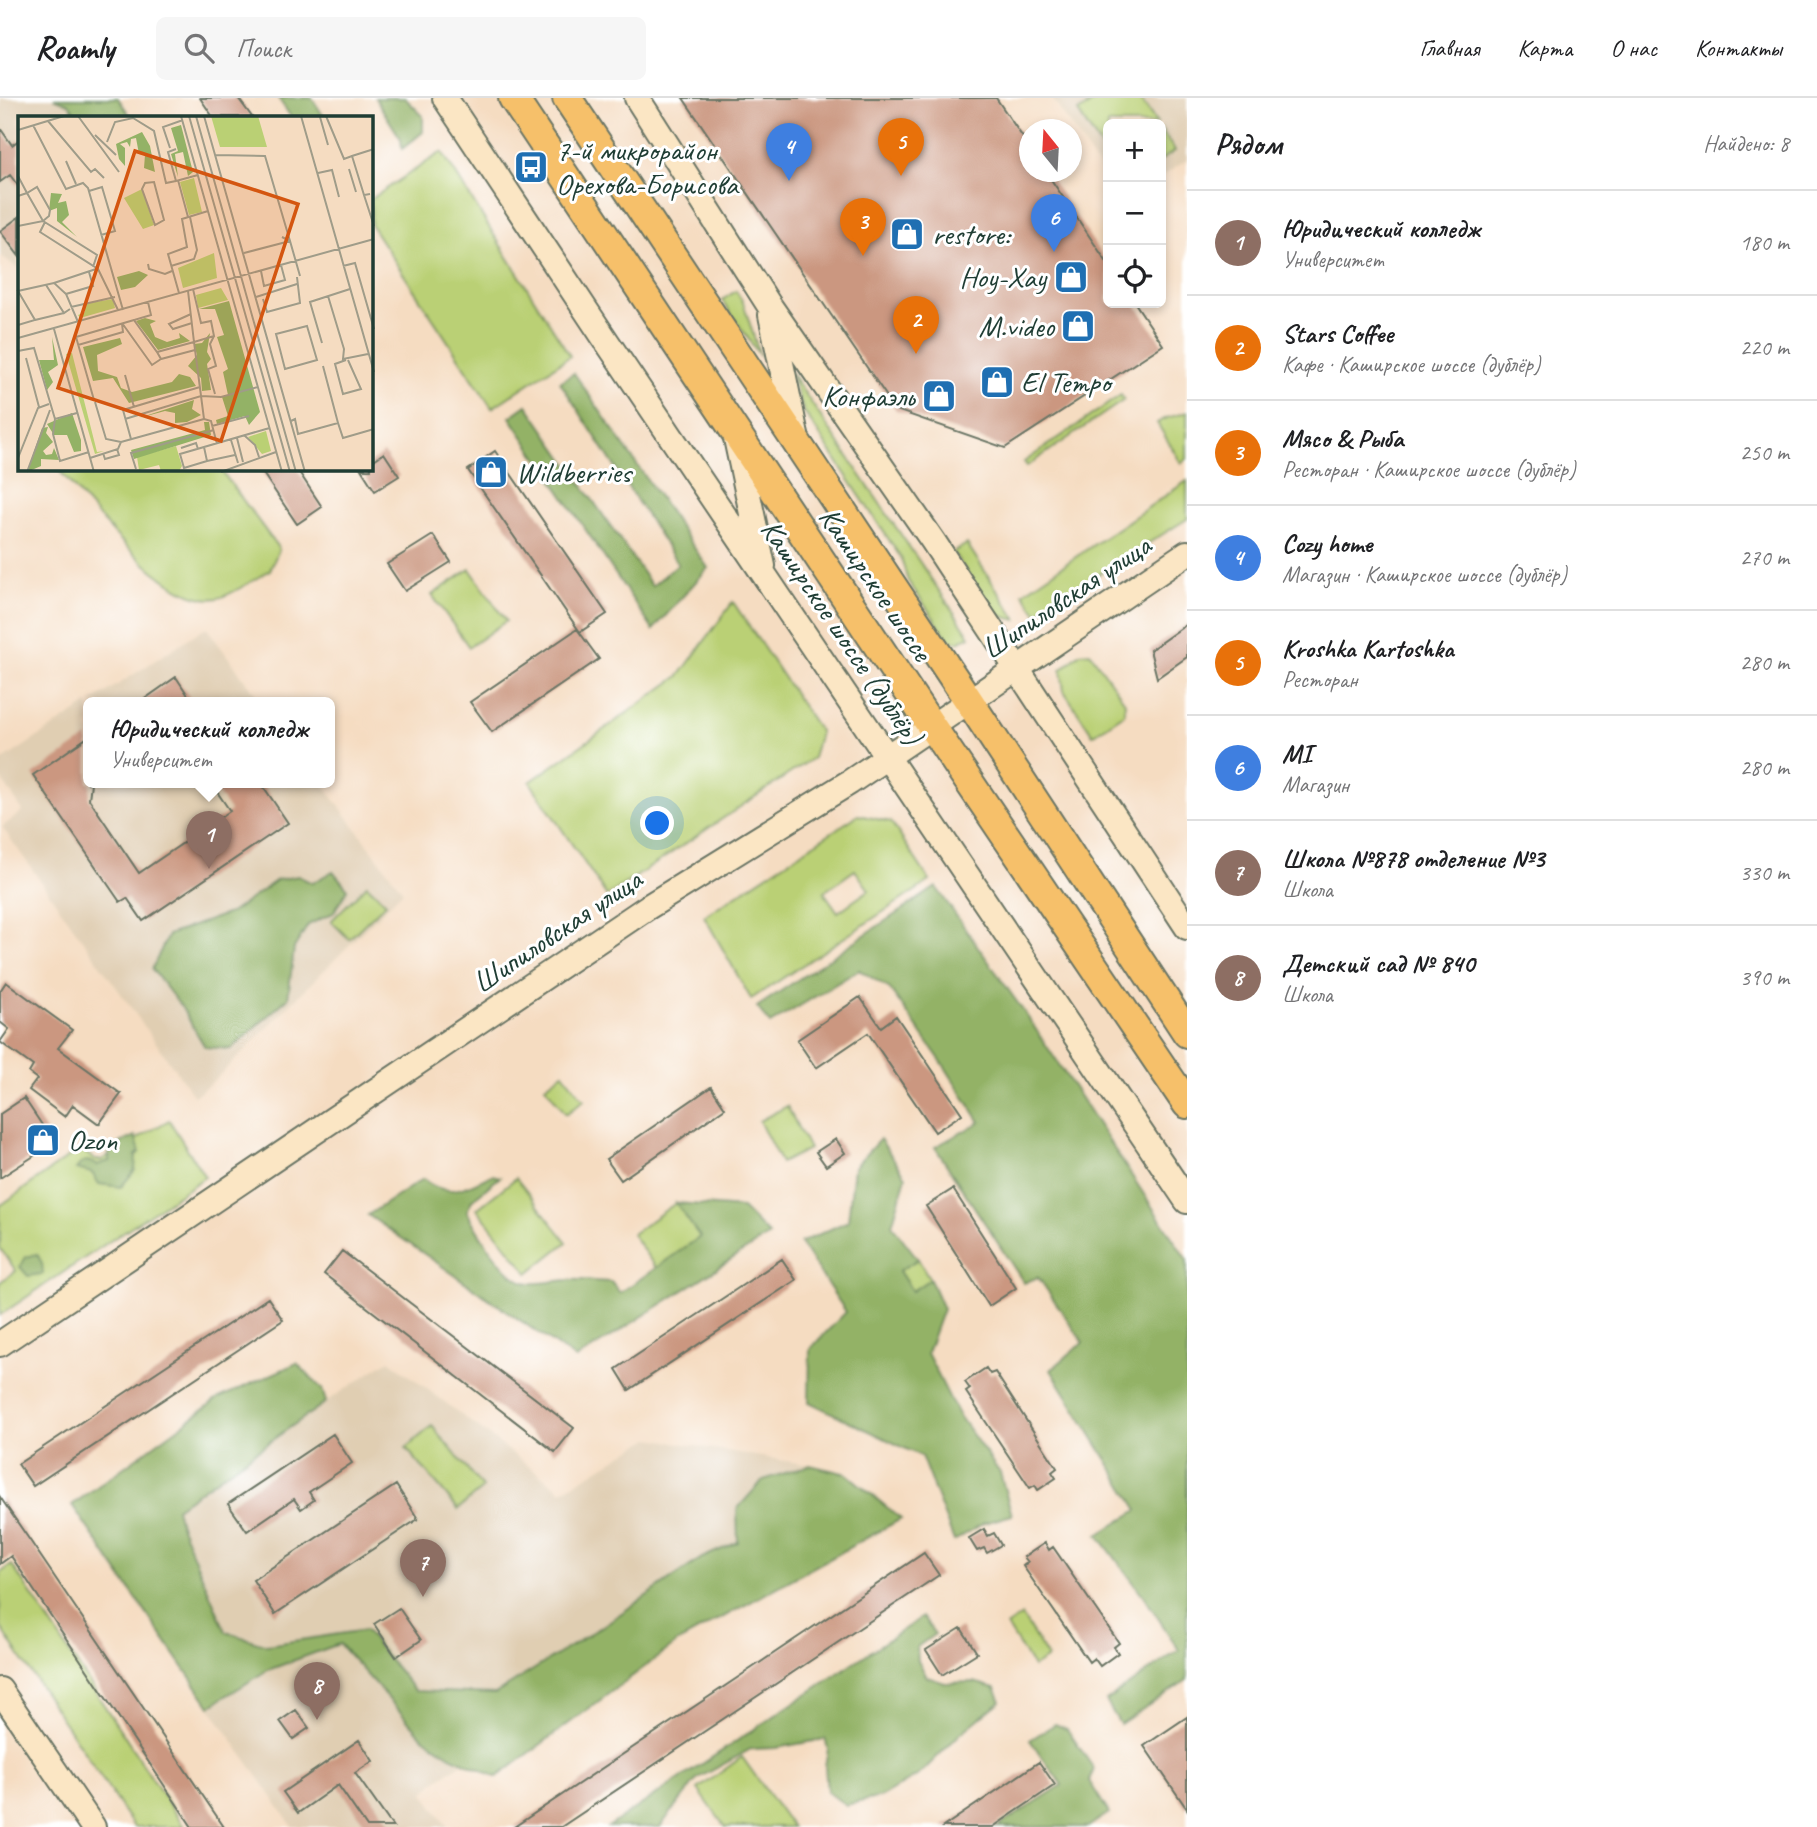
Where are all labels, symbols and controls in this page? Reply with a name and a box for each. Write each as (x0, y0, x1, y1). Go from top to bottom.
search box (156, 17, 646, 80)
text: Roamly (35, 27, 114, 69)
icon: search (180, 29, 218, 67)
text: Поиск (236, 32, 291, 65)
text: Главная (1419, 33, 1480, 63)
text: Карта (1518, 33, 1572, 63)
text: О нас (1610, 33, 1657, 63)
text: Контакты (1695, 33, 1782, 63)
inset map (18, 116, 373, 471)
pin: 5 (878, 118, 924, 176)
north arrow (1019, 119, 1082, 182)
map controls (1103, 119, 1166, 308)
button: + (1103, 119, 1166, 182)
pin: 4 (766, 123, 812, 181)
text: Рядом (1215, 125, 1282, 163)
text: Найдено: 8 (1703, 129, 1789, 158)
place label: 7-й микрорайон Орехова-Борисова (556, 131, 740, 203)
bus stop icon: 7-й микрорайон Орехова-Борисова (512, 148, 550, 186)
button: − (1103, 182, 1166, 245)
pin: 6 (1031, 194, 1077, 252)
pin: 3 (840, 198, 886, 256)
text: Юридический колледж (1282, 212, 1480, 245)
shop icon: restore: (888, 215, 926, 253)
place label: restore: (932, 215, 1013, 253)
text: 1 (1233, 228, 1243, 257)
text: 180 m (1740, 228, 1789, 257)
button: locate (1103, 245, 1166, 308)
text: Университет (1282, 245, 1384, 274)
place label: Ноу-Хау (959, 258, 1048, 296)
shop icon: Ноу-Хау (1052, 258, 1090, 296)
pin: 2 (893, 296, 939, 354)
place label: M.video (978, 307, 1055, 345)
shop icon: M.video (1059, 307, 1097, 345)
text: Stars Coffee (1282, 317, 1393, 350)
text: 2 (1233, 333, 1243, 362)
text: 220 m (1740, 333, 1789, 362)
text: Кафе · Каширское шоссе (дублёр) (1282, 350, 1540, 379)
shop icon: El Tempo (978, 363, 1016, 401)
place label: El Tempo (1021, 363, 1114, 401)
place label: Конфаэль (822, 377, 916, 415)
shop icon: Конфаэль (920, 377, 958, 415)
text: Мясо & Рыба (1282, 422, 1403, 455)
text: 3 (1233, 438, 1243, 467)
text: 250 m (1740, 438, 1789, 467)
shop icon: Wildberries (472, 453, 510, 491)
place label: Wildberries (516, 453, 634, 491)
text: Ресторан · Каширское шоссе (дублёр) (1282, 455, 1575, 484)
street label: Каширское шоссе (811, 500, 943, 670)
street label: Каширское шоссе (дублёр) (752, 512, 933, 754)
street label: Шипиловская улица (974, 525, 1160, 668)
text: Cozy home (1282, 527, 1372, 560)
text: 4 (1233, 543, 1243, 572)
text: 270 m (1740, 543, 1789, 572)
text: Магазин · Каширское шоссе (дублёр) (1282, 560, 1567, 589)
text: Kroshka Kartoshka (1282, 632, 1454, 665)
text: 5 (1233, 648, 1243, 677)
text: 280 m (1740, 648, 1789, 677)
text: Ресторан (1282, 665, 1358, 694)
popup (83, 697, 335, 788)
text: Юридический колледж (110, 712, 308, 745)
text: MI (1282, 737, 1312, 770)
text: Университет (110, 745, 212, 774)
text: 6 (1233, 753, 1243, 782)
text: 280 m (1740, 753, 1789, 782)
text: Магазин (1282, 770, 1349, 799)
your location (640, 806, 674, 840)
pin: 1 (186, 811, 232, 869)
text: Школа №878 отделение №3 (1282, 842, 1544, 875)
text: 7 (1233, 858, 1243, 887)
text: 330 m (1740, 858, 1789, 887)
street label: Шипиловская улица (465, 859, 651, 1002)
text: Школа (1282, 875, 1333, 904)
text: Детский сад № 840 (1282, 947, 1474, 980)
text: 8 (1233, 963, 1243, 992)
text: 390 m (1740, 963, 1789, 992)
text: Школа (1282, 980, 1333, 1009)
shop icon: Ozon (24, 1121, 62, 1159)
place label: Ozon (68, 1121, 118, 1159)
pin: 7 (400, 1539, 446, 1597)
pin: 8 (294, 1662, 340, 1720)

